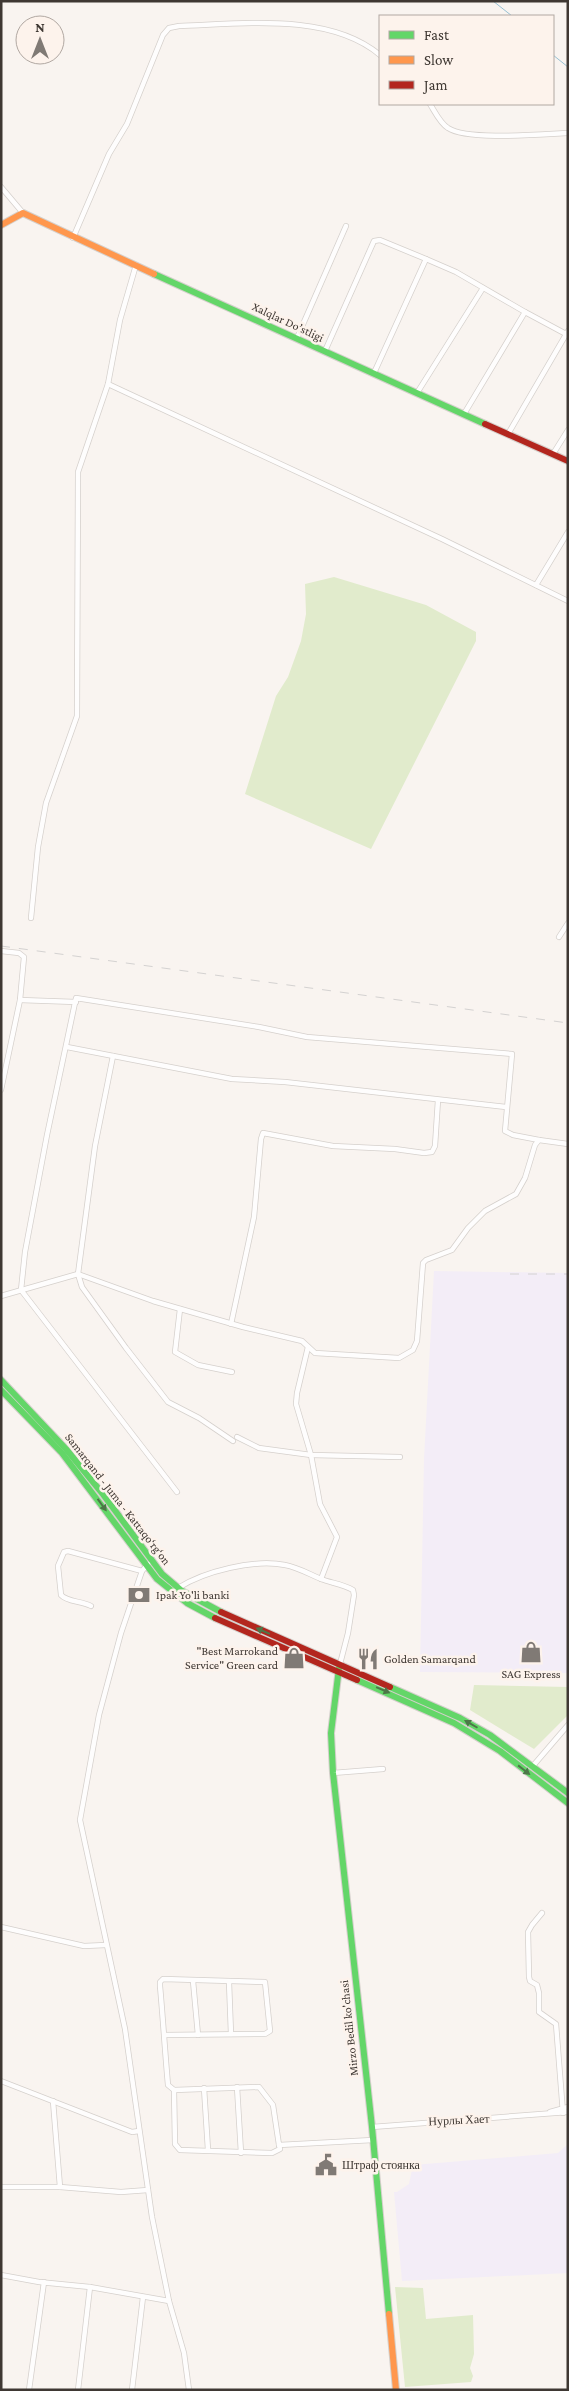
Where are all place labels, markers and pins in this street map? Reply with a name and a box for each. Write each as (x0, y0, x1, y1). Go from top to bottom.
bank icon: Ipak Yo'li banki (126, 1582, 152, 1608)
place label: Ipak Yo'li banki (156, 1588, 229, 1602)
shop icon: SAG Express (518, 1639, 544, 1665)
place label: "Best Marrokand Service" Green card (185, 1644, 279, 1672)
shop icon: "Best Marrokand Service" Green card (281, 1645, 307, 1671)
restaurant icon: Golden Samarqand (355, 1646, 381, 1672)
place label: Golden Samarqand (384, 1652, 477, 1666)
place label: SAG Express (501, 1667, 561, 1681)
public building icon: Штраф стоянка (313, 2152, 339, 2178)
place label: Штраф стоянка (342, 2158, 421, 2172)

